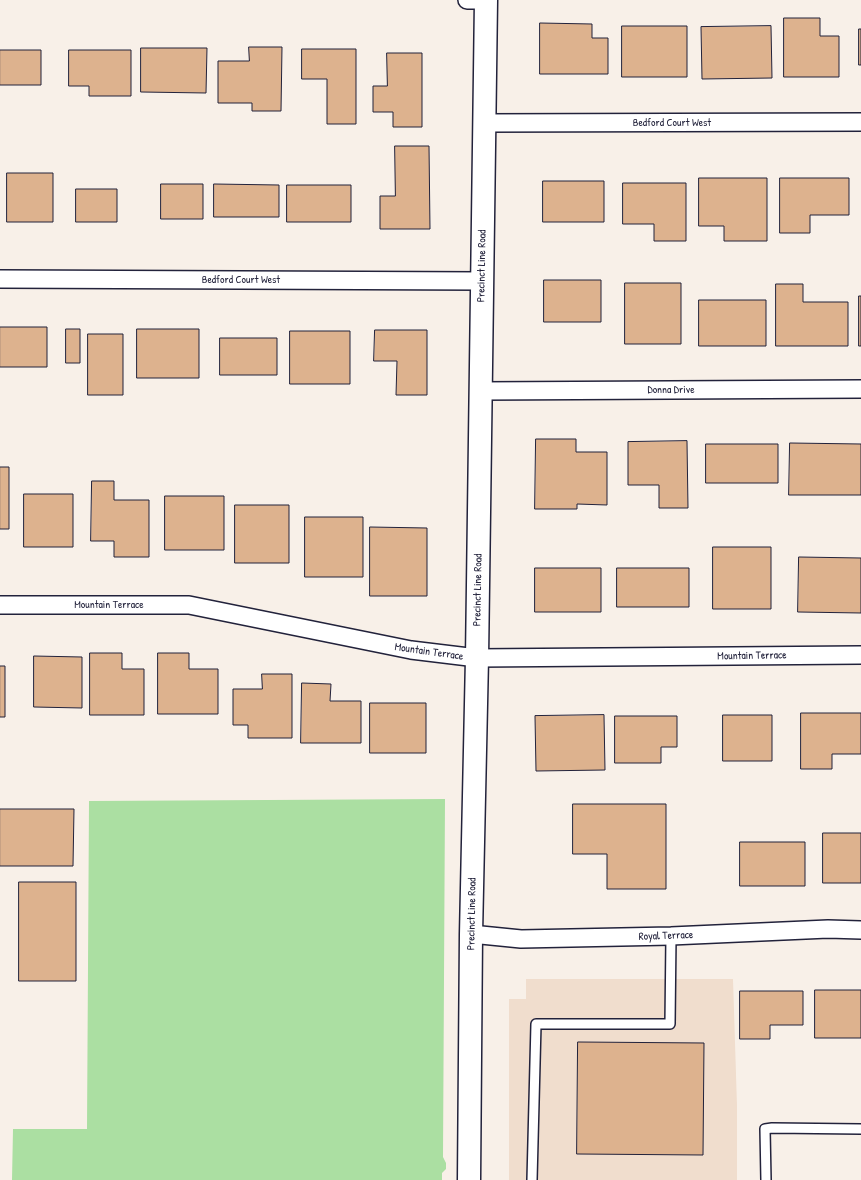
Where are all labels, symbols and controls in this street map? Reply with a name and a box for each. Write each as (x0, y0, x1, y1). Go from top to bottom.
street label: Bedford Court West (633, 116, 711, 130)
street label: Precinct Line Road (475, 230, 489, 302)
street label: Bedford Court West (202, 273, 280, 287)
street label: Donna Drive (647, 383, 695, 397)
street label: Precinct Line Road (471, 554, 485, 626)
street label: Mountain Terrace (74, 598, 144, 612)
street label: Mountain Terrace (394, 641, 464, 663)
street label: Mountain Terrace (717, 649, 787, 663)
street label: Precinct Line Road (465, 878, 479, 950)
street label: Royal Terrace (638, 928, 694, 944)

